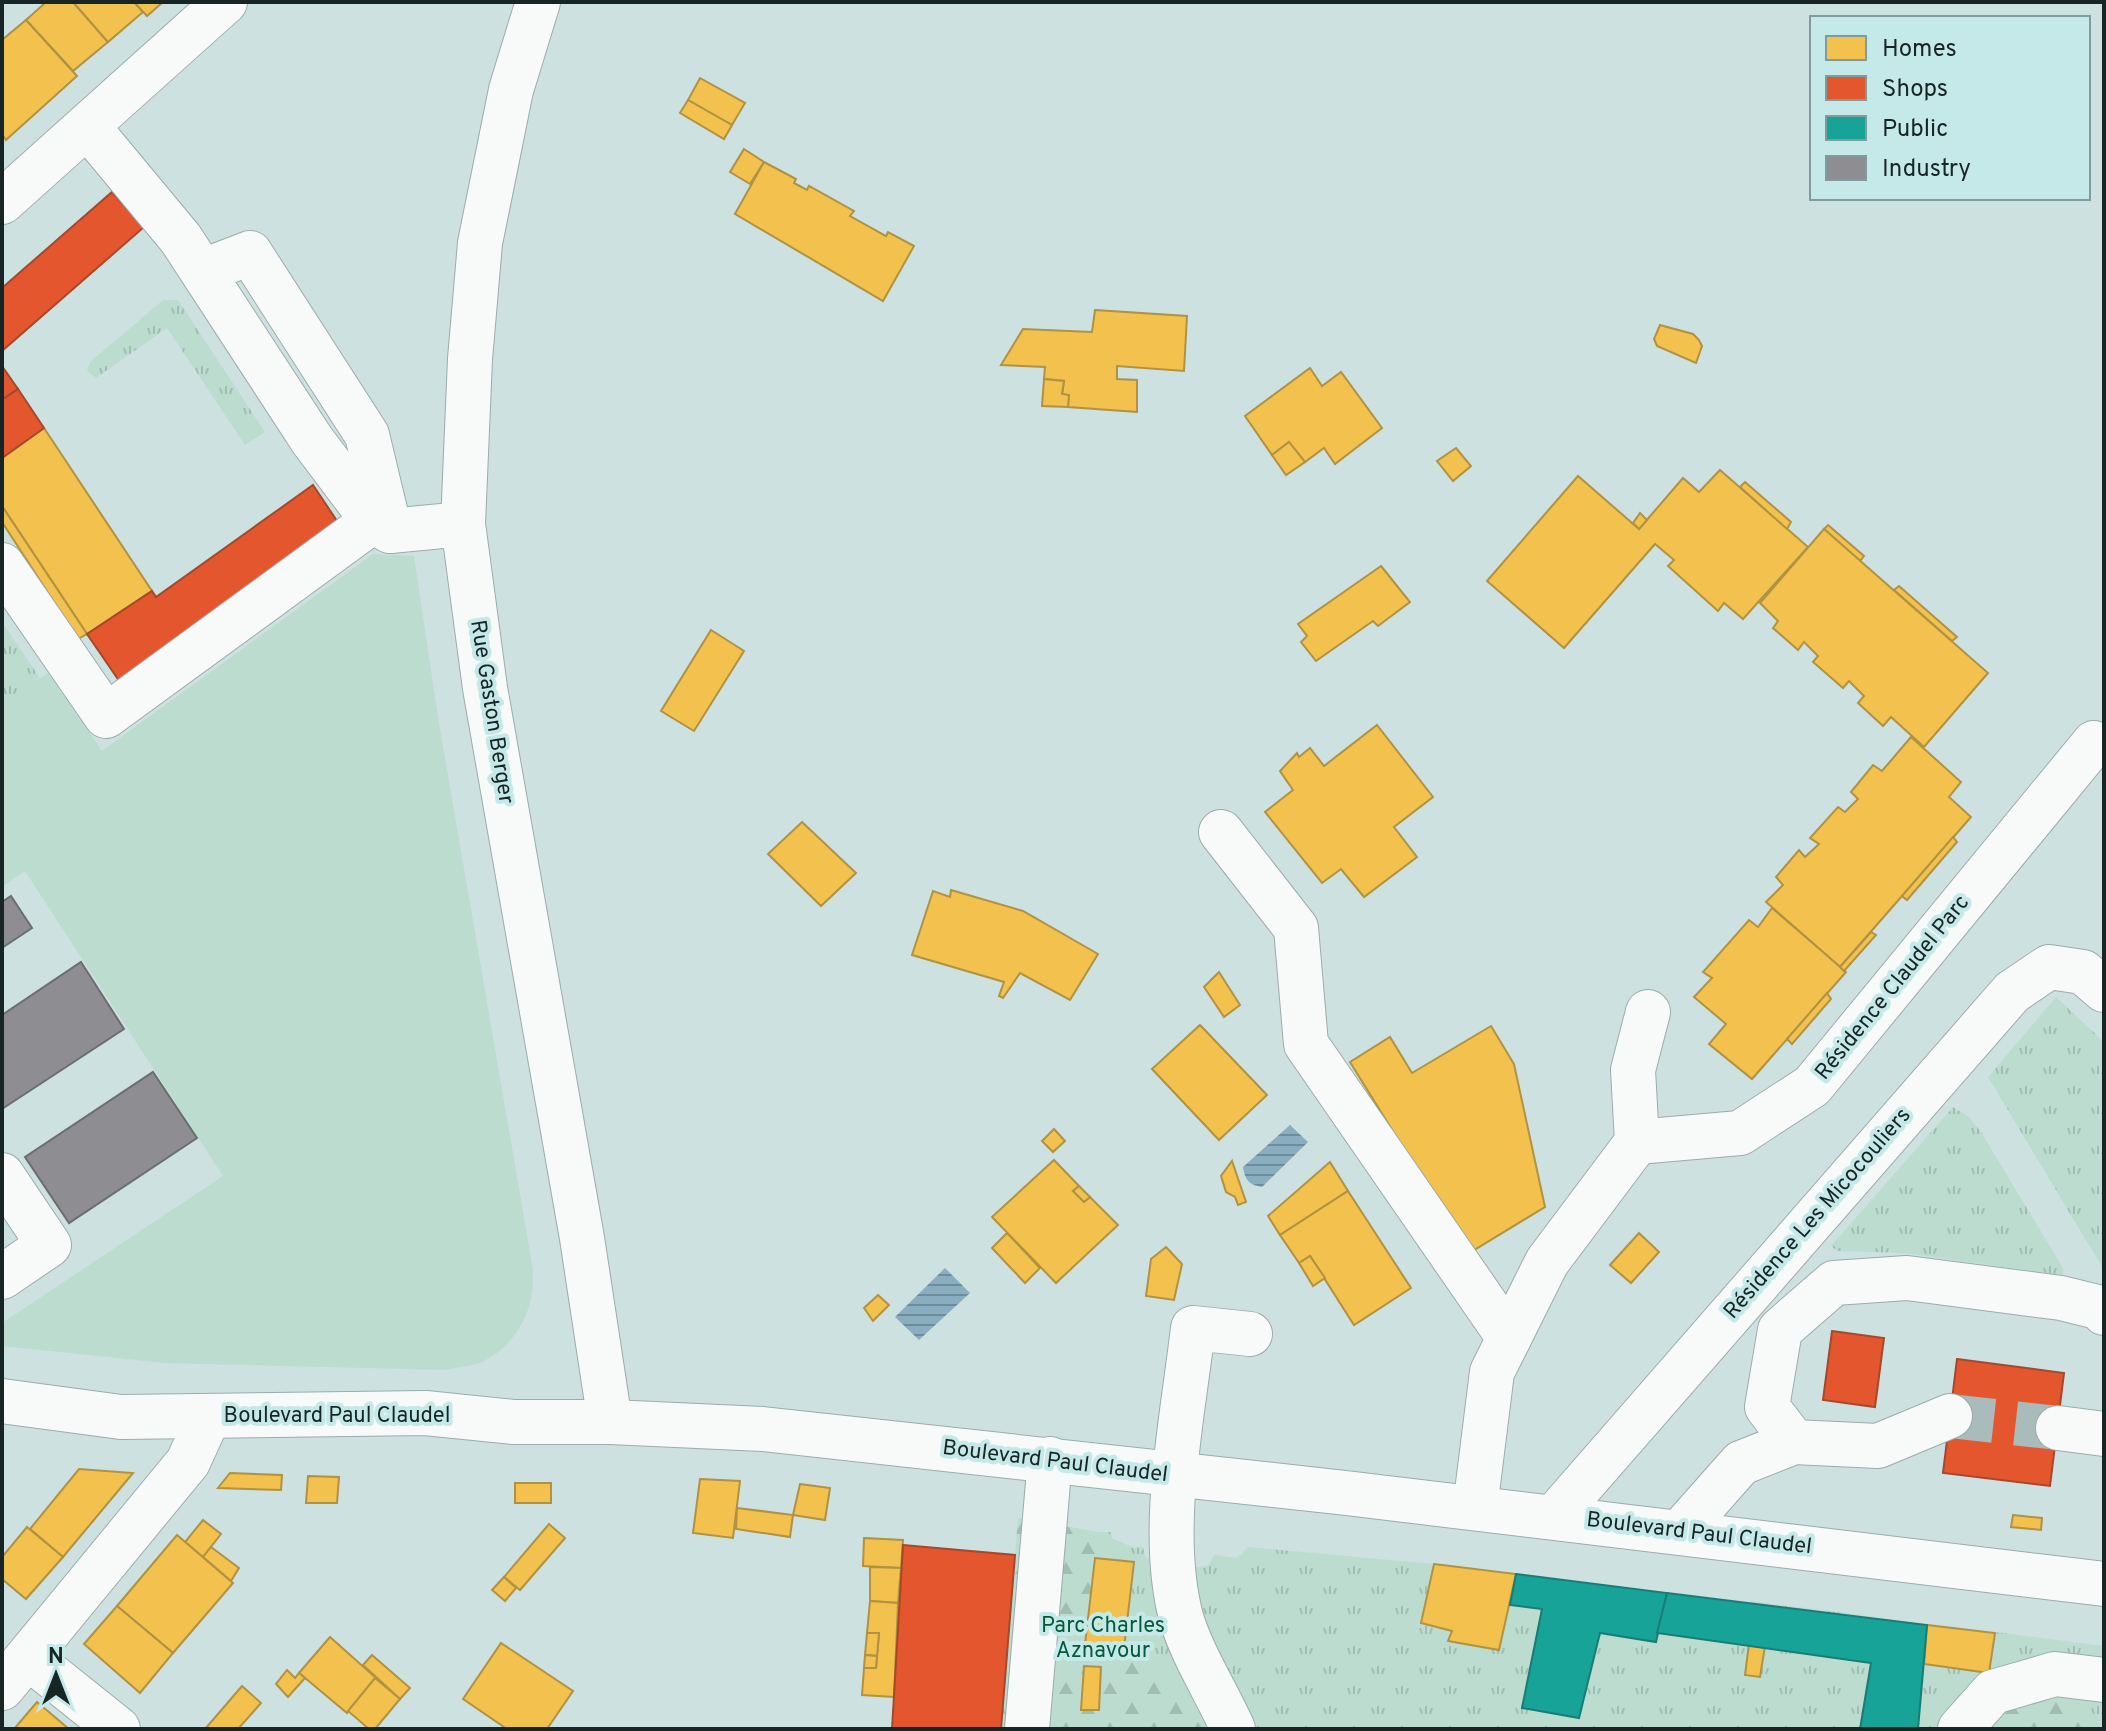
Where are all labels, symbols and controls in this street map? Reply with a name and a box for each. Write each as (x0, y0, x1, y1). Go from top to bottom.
legend (1810, 16, 2090, 200)
text: Homes (1882, 35, 1957, 65)
text: Shops (1882, 75, 1948, 105)
text: Public (1882, 115, 1948, 145)
text: Industry (1882, 155, 1971, 185)
street label: Rue Gaston Berger (463, 618, 519, 806)
street label: Résidence Claudel Parc (1810, 890, 1976, 1086)
street label: Résidence Les Micocouliers (1719, 1103, 1917, 1325)
street label: Boulevard Paul Claudel (224, 1403, 450, 1430)
street label: Boulevard Paul Claudel (941, 1435, 1169, 1489)
street label: Boulevard Paul Claudel (1585, 1507, 1813, 1561)
park label: Parc Charles Aznavour (1041, 1613, 1165, 1665)
north arrow (16, 1635, 96, 1715)
text: N (48, 1644, 64, 1671)

